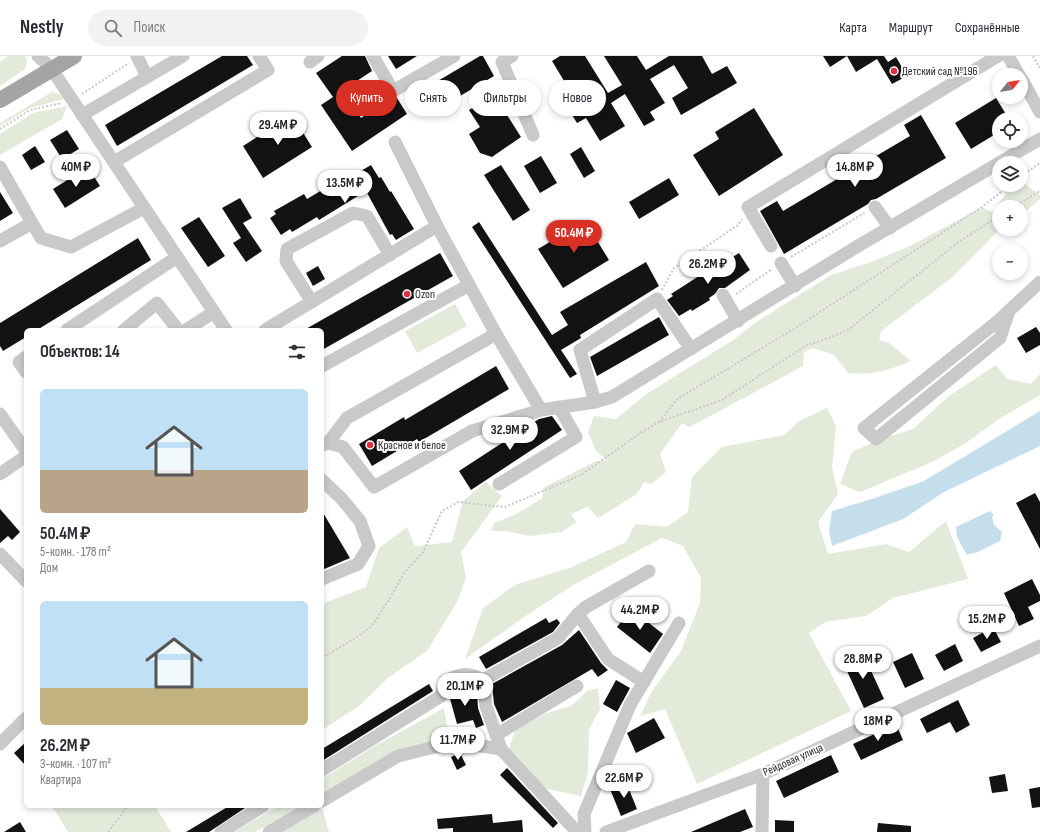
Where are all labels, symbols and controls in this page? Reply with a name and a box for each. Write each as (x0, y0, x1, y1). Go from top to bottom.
search box (88, 10, 368, 46)
text: Nestly (20, 16, 64, 39)
icon: search (102, 17, 124, 39)
text: Поиск (134, 18, 165, 37)
text: Карта (839, 19, 867, 36)
text: Маршрут (889, 19, 933, 36)
text: Сохранённые (955, 19, 1020, 36)
place label: Детский сад №196 (902, 64, 978, 79)
marker: Детский сад №196 (889, 66, 899, 76)
north arrow (992, 68, 1028, 104)
map controls (992, 68, 1028, 280)
chip: Купить (336, 80, 397, 116)
chip: Снять (405, 80, 461, 116)
chip: Фильтры (469, 80, 541, 116)
chip: Новое (549, 80, 606, 116)
pin: 29.4M ₽ (241, 112, 315, 146)
button: locate (992, 112, 1028, 148)
text: 29.4M ₽ (259, 117, 297, 133)
pin: 40M ₽ (48, 154, 104, 188)
pin: 14.8M ₽ (818, 154, 892, 188)
button: layers (992, 156, 1028, 192)
text: 40M ₽ (61, 159, 91, 175)
text: 14.8M ₽ (836, 159, 874, 175)
pin: 13.5M ₽ (308, 170, 382, 204)
text: 13.5M ₽ (326, 175, 364, 191)
button: + (992, 200, 1028, 236)
pin: 50.4M ₽ (537, 220, 611, 254)
text: 50.4M ₽ (555, 225, 593, 241)
button: − (992, 244, 1028, 280)
pin: 26.2M ₽ (671, 251, 745, 285)
text: 26.2M ₽ (689, 256, 727, 272)
place label: Ozon (415, 287, 435, 302)
marker: Ozon (402, 289, 412, 299)
icon: filters (286, 341, 308, 363)
text: Объектов: 14 (40, 342, 120, 362)
icon: home (138, 415, 210, 487)
pin: 32.9M ₽ (473, 417, 547, 451)
text: 32.9M ₽ (491, 422, 529, 438)
place label: Красное и белое (378, 438, 446, 453)
marker: Красное и белое (365, 440, 375, 450)
text: 50.4M ₽ (40, 524, 90, 544)
text: 5-комн. · 178 m² (40, 544, 111, 560)
text: Дом (40, 560, 58, 576)
pin: 44.2M ₽ (603, 597, 677, 631)
text: 44.2M ₽ (621, 602, 659, 618)
pin: 15.2M ₽ (950, 606, 1024, 640)
text: 15.2M ₽ (968, 611, 1006, 627)
icon: home (138, 627, 210, 699)
pin: 28.8M ₽ (826, 646, 900, 680)
text: 28.8M ₽ (844, 651, 882, 667)
pin: 20.1M ₽ (428, 673, 502, 707)
text: 20.1M ₽ (446, 678, 484, 694)
pin: 18M ₽ (850, 708, 906, 742)
text: 18M ₽ (863, 713, 893, 729)
pin: 11.7M ₽ (421, 727, 495, 761)
text: 11.7M ₽ (440, 732, 476, 748)
text: 26.2M ₽ (40, 736, 90, 756)
street label: Рейдовая улица (761, 740, 826, 780)
text: 3-комн. · 107 m² (40, 756, 111, 772)
pin: 22.6M ₽ (587, 765, 661, 799)
text: 22.6M ₽ (605, 770, 643, 786)
text: Квартира (40, 772, 81, 788)

